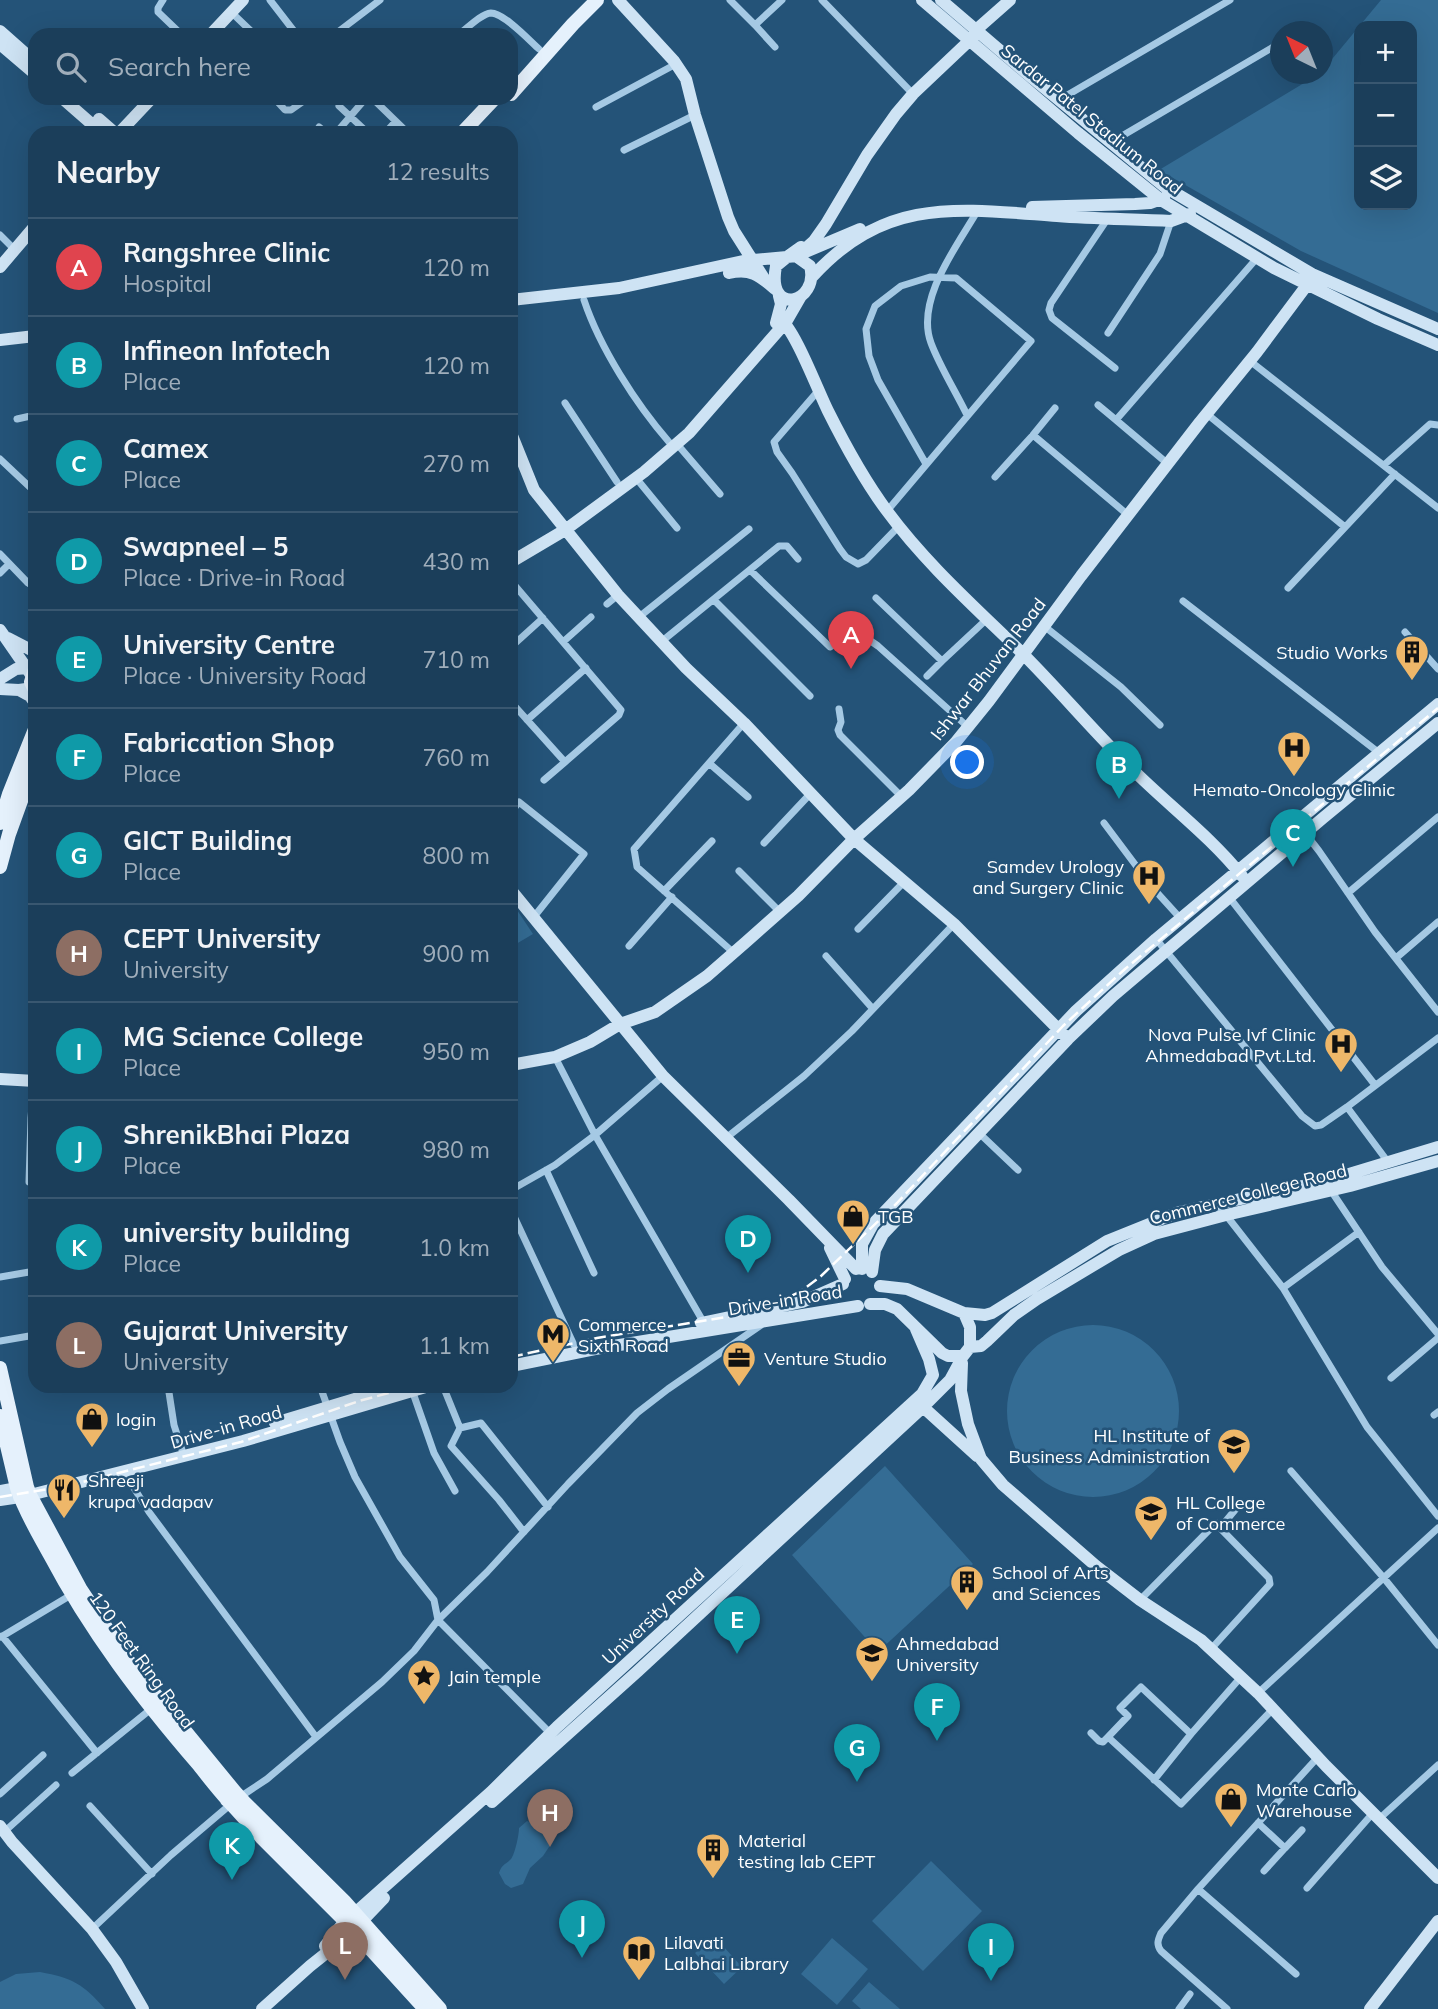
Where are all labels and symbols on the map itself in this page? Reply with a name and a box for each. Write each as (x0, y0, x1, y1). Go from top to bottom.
north arrow (1270, 21, 1333, 84)
street label: Sardar Patel Stadium Road (997, 39, 1187, 199)
street label: Ishwar Bhuvan Road (925, 593, 1051, 745)
pin: A (828, 611, 874, 669)
building icon: Studio Works (1393, 633, 1431, 682)
place label: Studio Works (1276, 641, 1388, 664)
hospital icon: Hemato-Oncology Clinic (1275, 729, 1313, 778)
pin: B (1096, 741, 1142, 799)
your location (950, 745, 984, 779)
place label: Hemato-Oncology Clinic (1193, 778, 1395, 801)
pin: C (1270, 809, 1316, 867)
place label: Samdev Urology and Surgery Clinic (973, 855, 1124, 899)
hospital icon: Samdev Urology and Surgery Clinic (1130, 857, 1168, 906)
place label: Nova Pulse Ivf Clinic Ahmedabad Pvt.Ltd. (1145, 1023, 1316, 1067)
hospital icon: Nova Pulse Ivf Clinic Ahmedabad Pvt.Ltd. (1322, 1025, 1360, 1074)
street label: Commerce College Road (1147, 1158, 1349, 1230)
shop icon: TGB (834, 1197, 872, 1246)
place label: TGB (878, 1205, 913, 1228)
pin: D (725, 1215, 771, 1273)
street label: Drive-in Road (726, 1280, 844, 1320)
place label: Commerce Sixth Road (578, 1313, 669, 1357)
metro station icon: Commerce Sixth Road (534, 1315, 572, 1364)
office icon: Venture Studio (720, 1339, 758, 1388)
place label: Venture Studio (764, 1347, 887, 1370)
shop icon: login (73, 1400, 111, 1449)
street label: Drive-in Road (168, 1400, 284, 1454)
place label: login (116, 1408, 156, 1431)
place label: HL Institute of Business Administration (1009, 1424, 1211, 1468)
school or university icon: HL Institute of Business Administration (1215, 1426, 1253, 1475)
place label: Shreeji krupa vadapav (88, 1469, 214, 1513)
restaurant icon: Shreeji krupa vadapav (45, 1471, 83, 1520)
place label: HL College of Commerce (1176, 1491, 1285, 1535)
school or university icon: HL College of Commerce (1132, 1493, 1170, 1542)
place label: School of Arts and Sciences (992, 1561, 1109, 1605)
street label: University Road (597, 1563, 709, 1669)
building icon: School of Arts and Sciences (948, 1563, 986, 1612)
street label: 120 Feet Ring Road (84, 1587, 200, 1733)
pin: E (714, 1596, 760, 1654)
place label: Ahmedabad University (896, 1632, 999, 1676)
school or university icon: Ahmedabad University (853, 1634, 891, 1683)
place icon: Jain temple (405, 1657, 443, 1706)
place label: Jain temple (448, 1665, 541, 1688)
pin: F (914, 1683, 960, 1741)
pin: G (834, 1724, 880, 1782)
place label: Monte Carlo Warehouse (1256, 1778, 1357, 1822)
shop icon: Monte Carlo Warehouse (1212, 1780, 1250, 1829)
pin: H (527, 1789, 573, 1847)
pin: K (209, 1822, 255, 1880)
place label: Material testing lab CEPT (738, 1829, 875, 1873)
building icon: Material testing lab CEPT (694, 1831, 732, 1880)
pin: J (559, 1900, 605, 1958)
pin: L (322, 1922, 368, 1980)
pin: I (968, 1923, 1014, 1981)
place label: Lilavati Lalbhai Library (664, 1931, 789, 1975)
library icon: Lilavati Lalbhai Library (620, 1933, 658, 1982)

